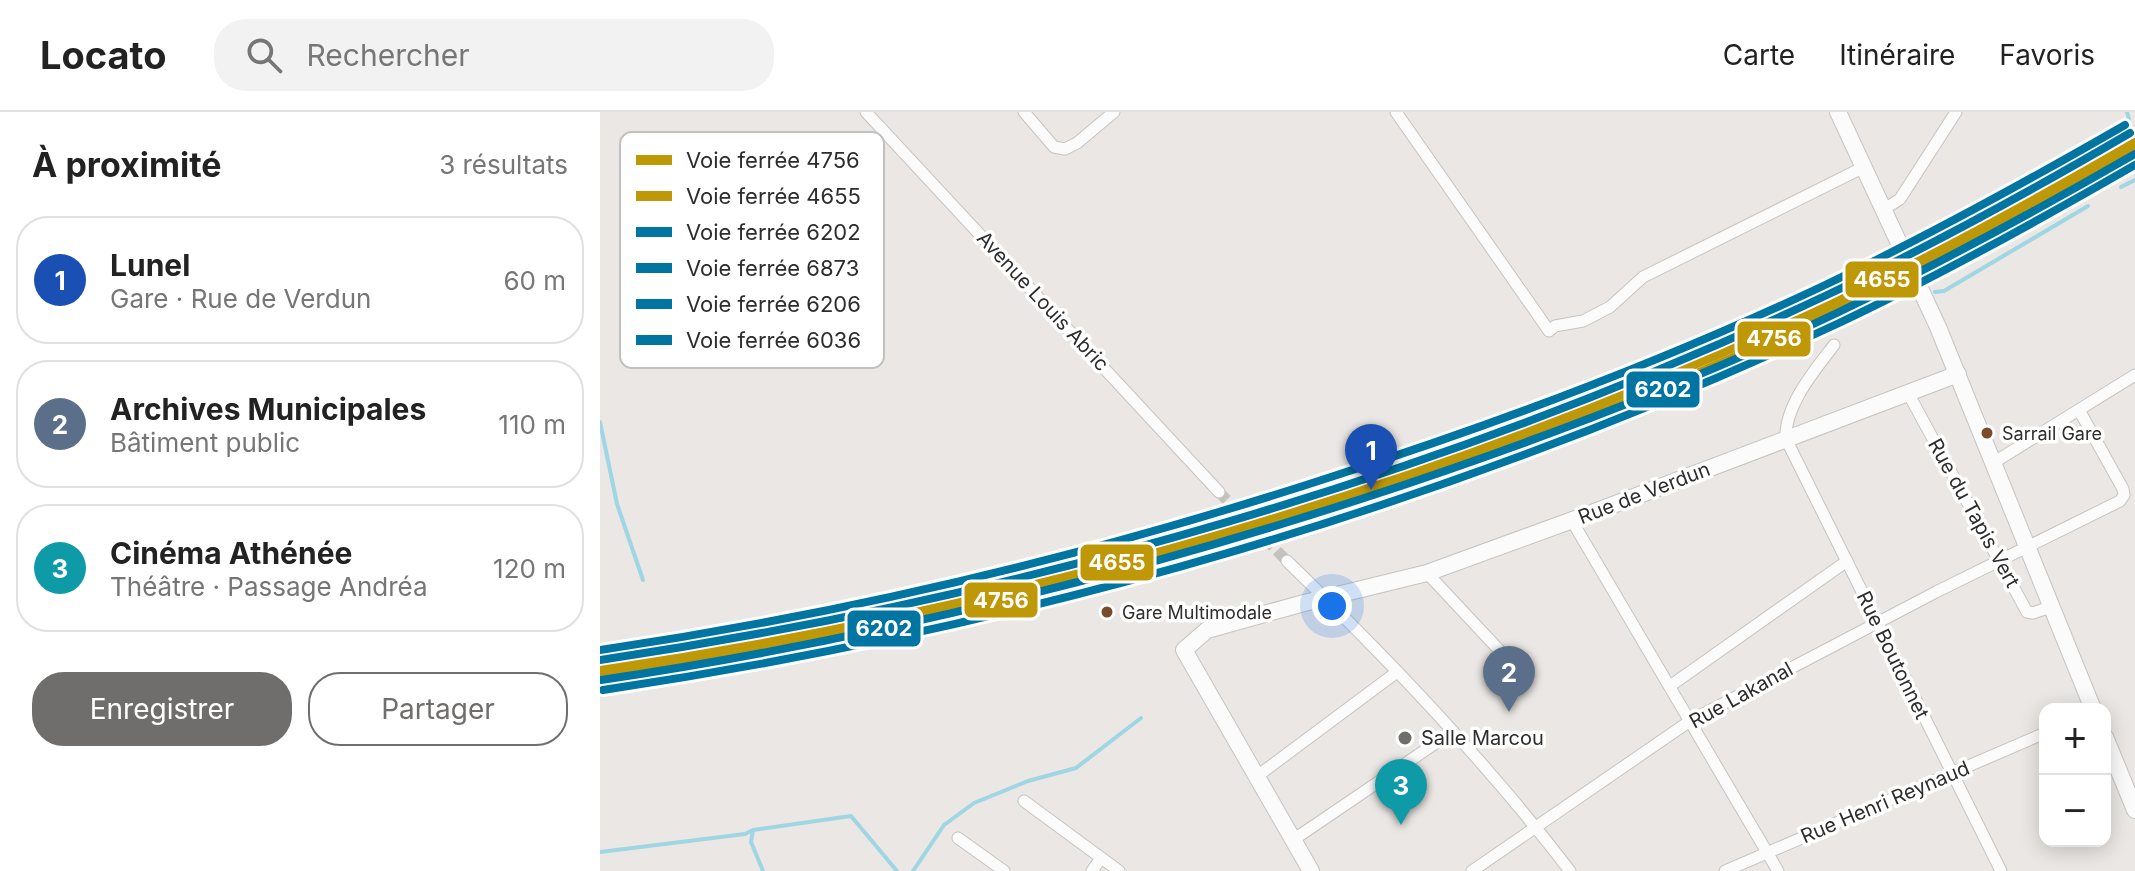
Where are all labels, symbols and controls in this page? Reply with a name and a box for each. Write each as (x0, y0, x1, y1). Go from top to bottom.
search box (214, 19, 774, 91)
text: Locato (40, 32, 166, 78)
icon: search (242, 33, 286, 77)
text: Rechercher (306, 37, 470, 73)
text: Carte (1723, 38, 1795, 72)
text: Itinéraire (1839, 38, 1955, 72)
text: Favoris (1999, 38, 2095, 72)
legend (620, 132, 884, 368)
text: À proximité (32, 144, 222, 185)
text: Voie ferrée 4756 (686, 147, 860, 173)
text: 3 résultats (439, 149, 568, 180)
text: Voie ferrée 4655 (686, 183, 861, 209)
text: Voie ferrée 6202 (686, 219, 861, 245)
street label: Avenue Louis Abric (972, 226, 1114, 376)
text: Lunel (110, 247, 190, 283)
text: Voie ferrée 6873 (686, 255, 859, 281)
line badge: 4655 (1844, 260, 1920, 299)
text: 1 (54, 265, 66, 296)
text: 60 m (503, 265, 566, 296)
text: 4655 (1853, 266, 1911, 292)
text: Gare · Rue de Verdun (110, 283, 371, 314)
text: Voie ferrée 6206 (686, 291, 861, 317)
line badge: 4756 (1736, 320, 1812, 358)
text: 4756 (1746, 325, 1802, 351)
text: Voie ferrée 6036 (686, 327, 861, 353)
line badge: 6202 (1625, 370, 1701, 409)
text: 6202 (1635, 376, 1691, 402)
text: Archives Municipales (110, 391, 426, 427)
text: 2 (52, 409, 68, 440)
text: 110 m (498, 409, 566, 440)
place label: Sarrail Gare (2002, 423, 2102, 444)
pin: 1 (1345, 424, 1397, 490)
marker: Sarrail Gare (1979, 425, 1995, 441)
text: Bâtiment public (110, 427, 300, 458)
street label: Rue du Tapis Vert (1923, 434, 2025, 592)
street label: Rue de Verdun (1575, 457, 1713, 529)
text: Cinéma Athénée (110, 535, 352, 571)
line badge: 4655 (1079, 543, 1155, 582)
text: 4655 (1088, 549, 1146, 575)
text: 3 (52, 553, 68, 584)
text: 120 m (493, 553, 566, 584)
text: Théâtre · Passage Andréa (110, 571, 428, 602)
line badge: 4756 (963, 581, 1039, 619)
your location (1312, 586, 1352, 626)
text: 4756 (973, 587, 1029, 613)
street label: Rue Boutonnet (1852, 587, 1934, 723)
place label: Gare Multimodale (1122, 602, 1272, 623)
marker: Gare Multimodale (1099, 604, 1115, 620)
line badge: 6202 (846, 609, 922, 648)
text: 6202 (856, 615, 912, 641)
pin: 2 (1483, 646, 1535, 712)
street label: Rue Lakanal (1685, 657, 1797, 733)
button: Enregistrer (32, 672, 292, 746)
button: Partager (308, 672, 568, 746)
map controls (2039, 703, 2111, 847)
button: + (2039, 703, 2111, 775)
place label: Salle Marcou (1421, 726, 1544, 750)
marker: Salle Marcou (1396, 729, 1414, 747)
street label: Rue Henri Reynaud (1797, 756, 1973, 848)
pin: 3 (1375, 759, 1427, 825)
button: − (2039, 775, 2111, 847)

